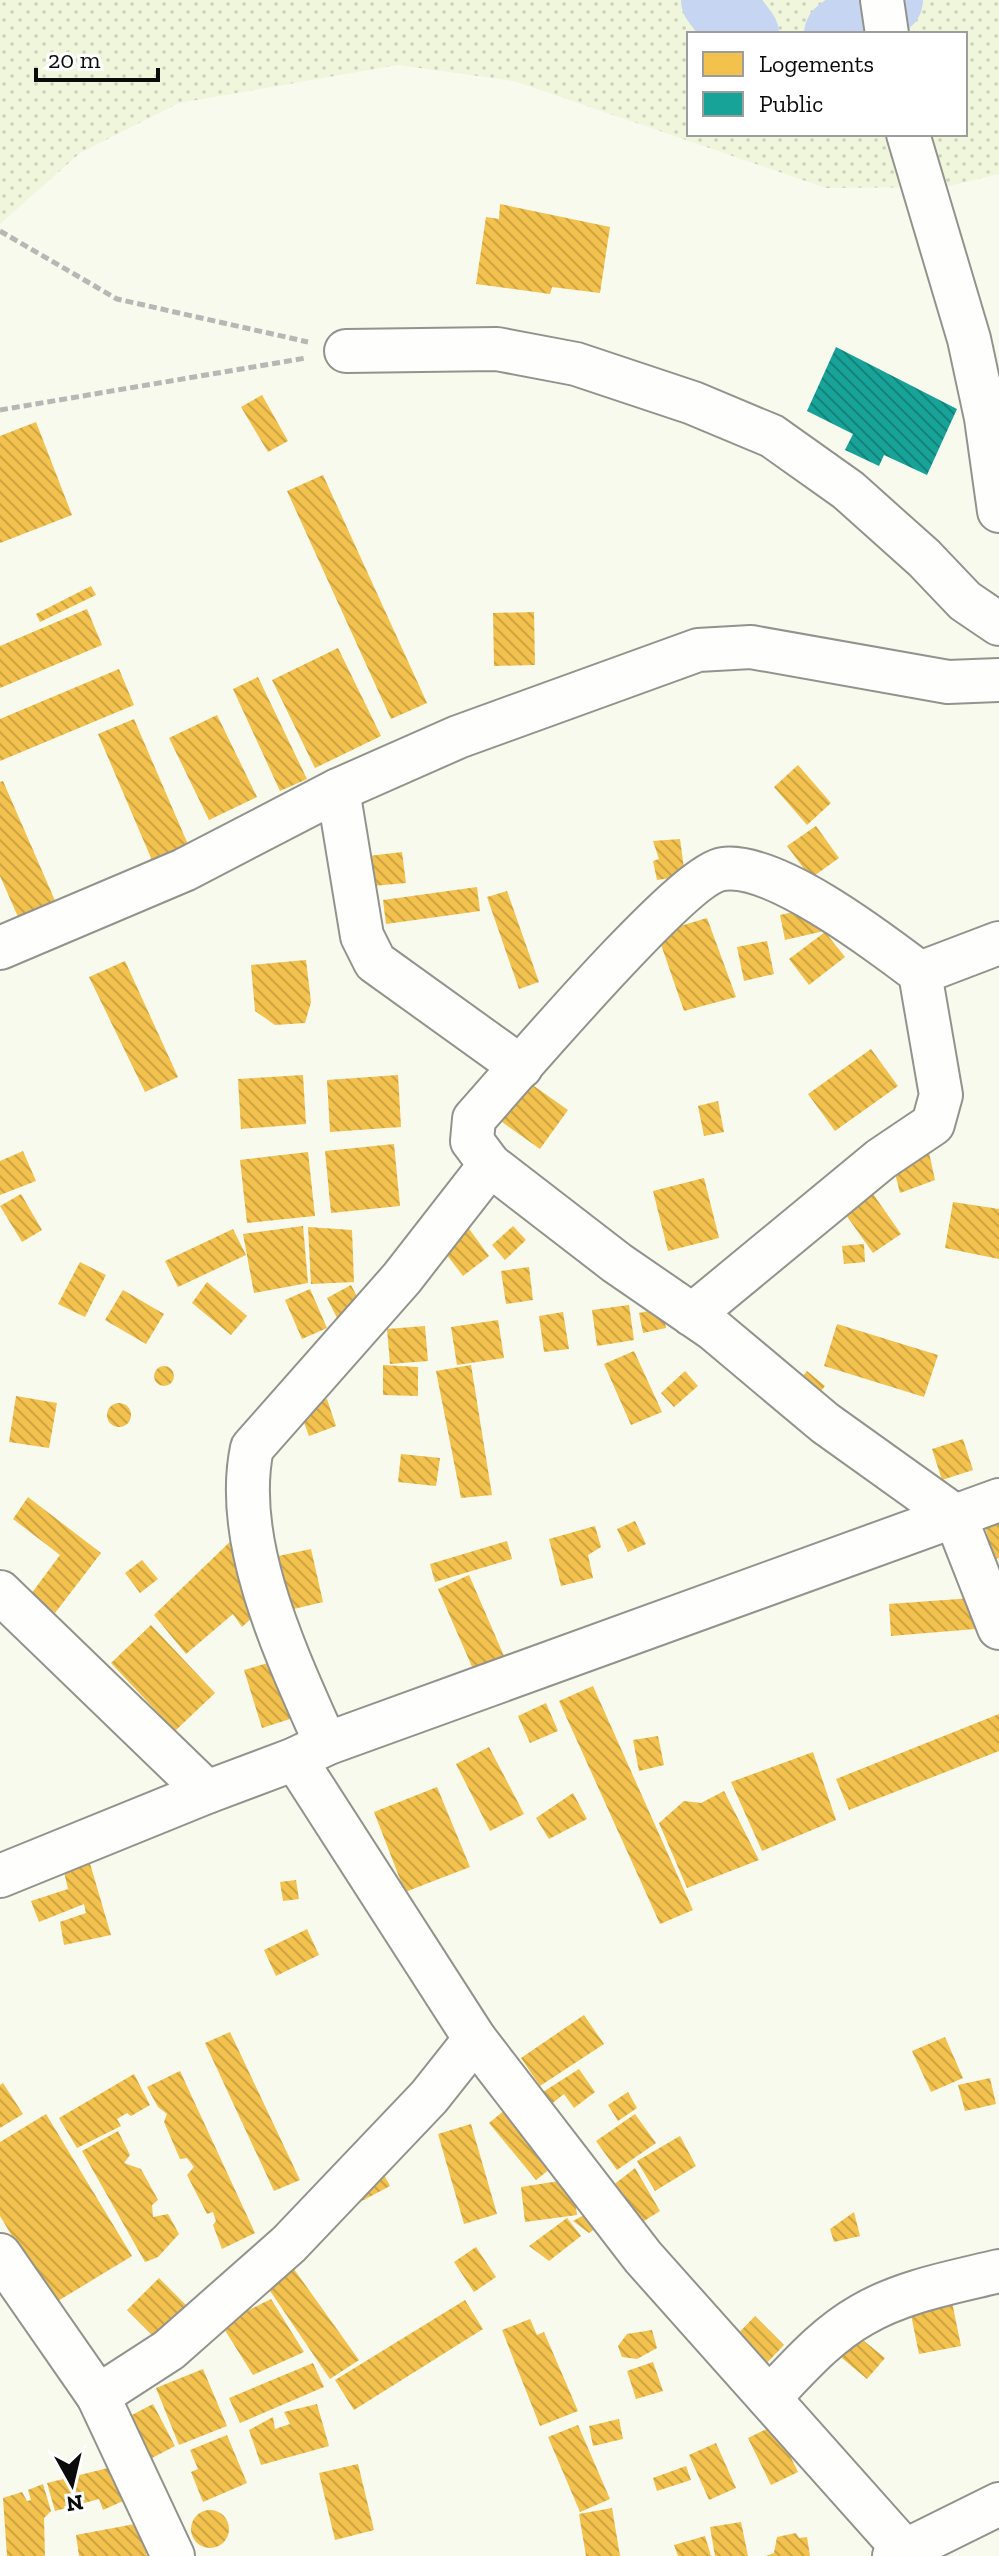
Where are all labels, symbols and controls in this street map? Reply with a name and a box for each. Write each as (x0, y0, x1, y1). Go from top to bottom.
scale bar (36, 32, 158, 82)
legend (687, 32, 967, 136)
text: 20 m (48, 45, 101, 74)
text: Logements (759, 49, 874, 78)
text: Public (759, 89, 823, 118)
north arrow (32, 2444, 112, 2524)
text: N (64, 2489, 85, 2518)

